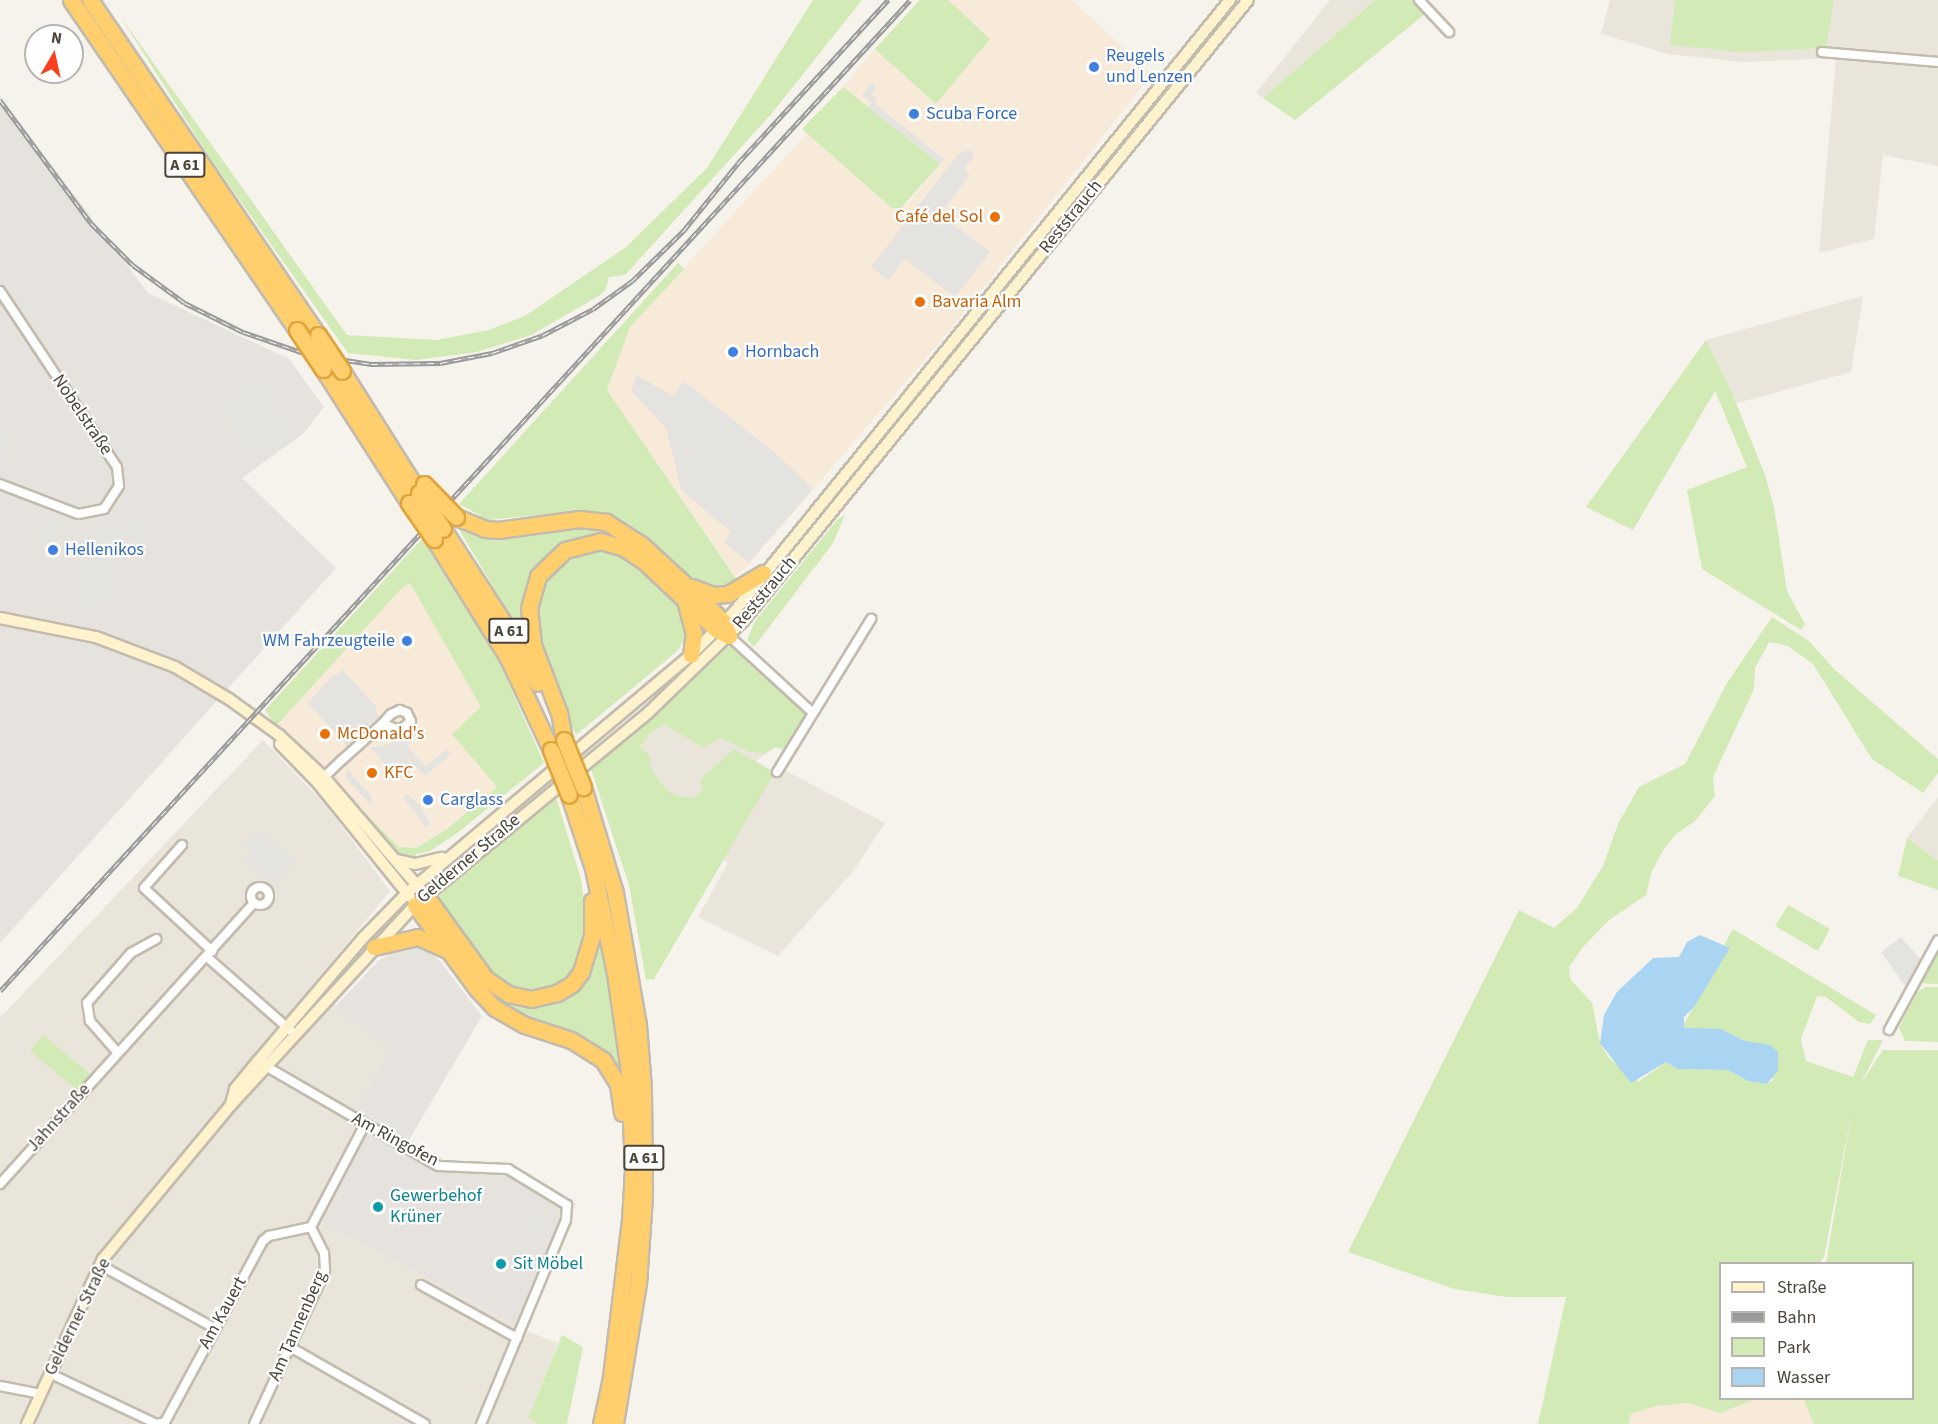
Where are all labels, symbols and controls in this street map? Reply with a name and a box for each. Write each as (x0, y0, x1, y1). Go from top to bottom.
north arrow (24, 24, 84, 84)
text: N (50, 26, 63, 50)
place label: Reugels und Lenzen (1106, 46, 1193, 88)
marker: Reugels und Lenzen (1087, 60, 1101, 74)
place label: Scuba Force (926, 103, 1017, 125)
marker: Scuba Force (907, 107, 921, 121)
road number: A 61 (164, 152, 206, 178)
street label: Reststrauch (1035, 176, 1107, 258)
place label: Café del Sol (895, 206, 983, 228)
marker: Café del Sol (988, 210, 1002, 224)
place label: Bavaria Alm (932, 291, 1021, 313)
marker: Bavaria Alm (913, 295, 927, 309)
place label: Hornbach (745, 341, 819, 363)
marker: Hornbach (726, 345, 740, 359)
street label: Nobelstraße (47, 371, 117, 459)
place label: Hellenikos (65, 539, 144, 561)
marker: Hellenikos (46, 543, 60, 557)
street label: Reststrauch (728, 552, 802, 634)
road number: A 61 (488, 618, 530, 644)
place label: WM Fahrzeugteile (263, 630, 395, 652)
marker: WM Fahrzeugteile (400, 634, 414, 648)
place label: McDonald's (337, 723, 424, 745)
marker: McDonald's (318, 727, 332, 741)
place label: KFC (384, 762, 413, 784)
marker: KFC (365, 766, 379, 780)
place label: Carglass (440, 789, 503, 811)
marker: Carglass (421, 793, 435, 807)
street label: Gelderner Straße (413, 810, 525, 908)
street label: Jahnstraße (23, 1079, 95, 1157)
street label: Am Ringofen (348, 1108, 442, 1172)
road number: A 61 (623, 1145, 665, 1171)
place label: Gewerbehof Krüner (390, 1186, 482, 1228)
marker: Gewerbehof Krüner (371, 1200, 385, 1214)
place label: Sit Möbel (513, 1253, 583, 1275)
street label: Gelderner Straße (40, 1255, 116, 1379)
marker: Sit Möbel (494, 1257, 508, 1271)
legend (1719, 1262, 1914, 1400)
street label: Am Tannenberg (264, 1268, 332, 1384)
street label: Am Kauert (194, 1273, 252, 1353)
text: Straße (1777, 1275, 1826, 1300)
text: Bahn (1777, 1305, 1816, 1330)
text: Park (1777, 1335, 1811, 1360)
text: Wasser (1777, 1365, 1830, 1390)

